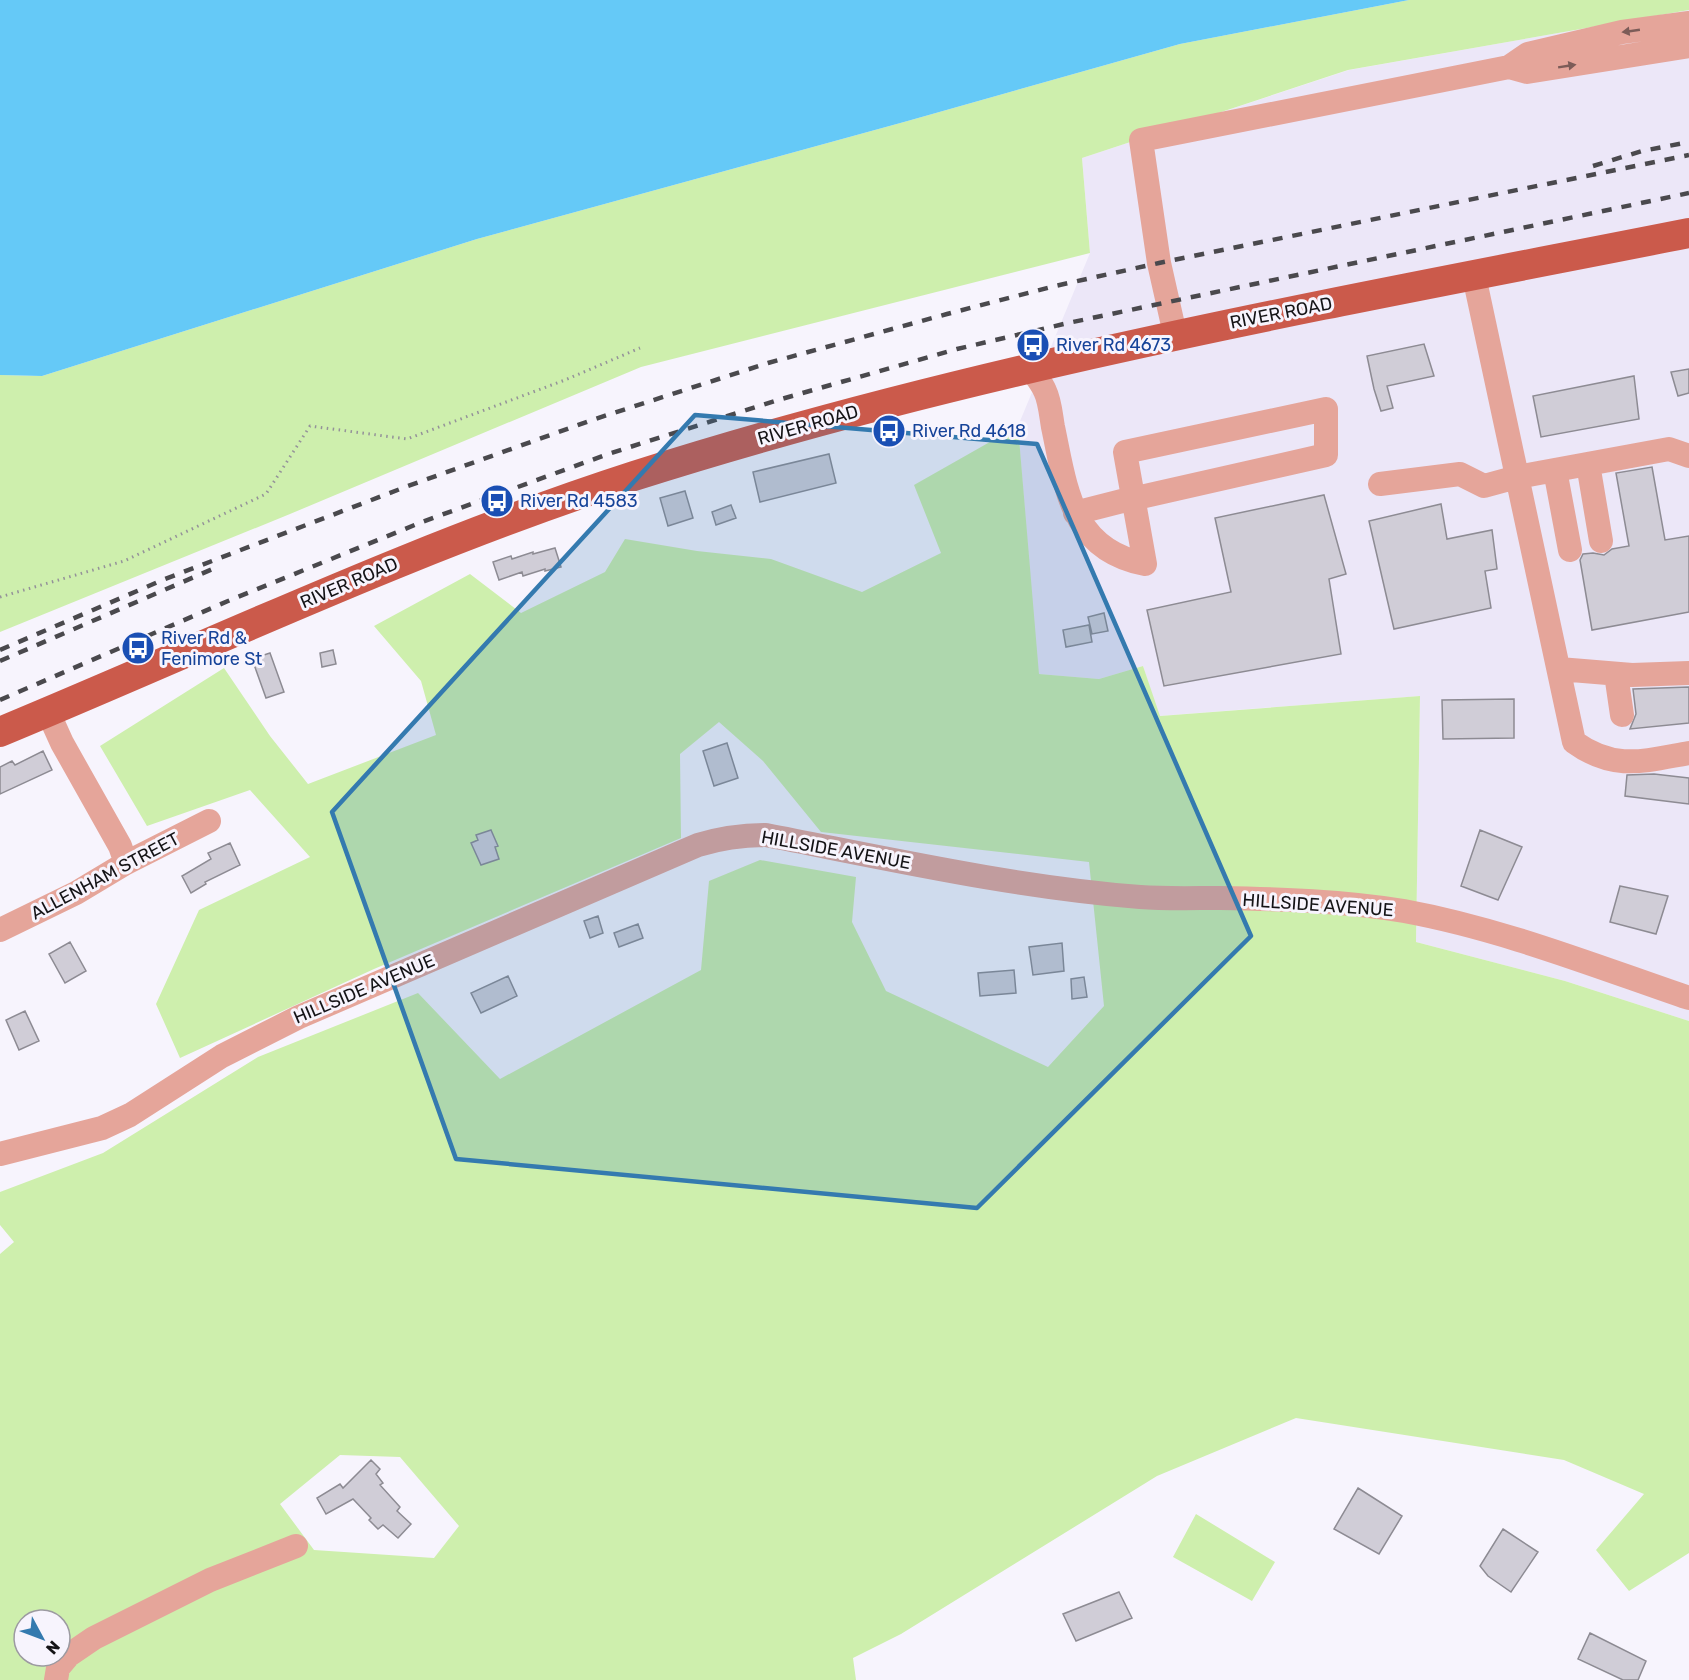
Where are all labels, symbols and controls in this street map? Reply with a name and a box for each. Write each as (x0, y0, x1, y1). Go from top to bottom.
one-way arrow (1621, 26, 1640, 35)
one-way arrow (1557, 61, 1576, 70)
street label: RIVER ROAD (1228, 292, 1334, 334)
bus stop icon: River Rd 4673 (1015, 327, 1051, 363)
place label: River Rd 4673 (1056, 334, 1171, 356)
street label: RIVER ROAD (755, 400, 861, 450)
bus stop icon: River Rd 4618 (871, 413, 907, 449)
place label: River Rd 4618 (912, 420, 1026, 442)
bus stop icon: River Rd 4583 (479, 483, 515, 519)
place label: River Rd 4583 (520, 490, 638, 512)
street label: RIVER ROAD (297, 553, 401, 613)
place label: River Rd & Fenimore St (161, 627, 262, 670)
bus stop icon: River Rd & Fenimore St (120, 630, 156, 666)
street label: HILLSIDE AVENUE (760, 826, 912, 874)
street label: ALLENHAM STREET (27, 828, 183, 924)
street label: HILLSIDE AVENUE (1242, 889, 1394, 921)
street label: HILLSIDE AVENUE (290, 949, 438, 1029)
north arrow (12, 1608, 72, 1668)
text: N (42, 1637, 64, 1658)

